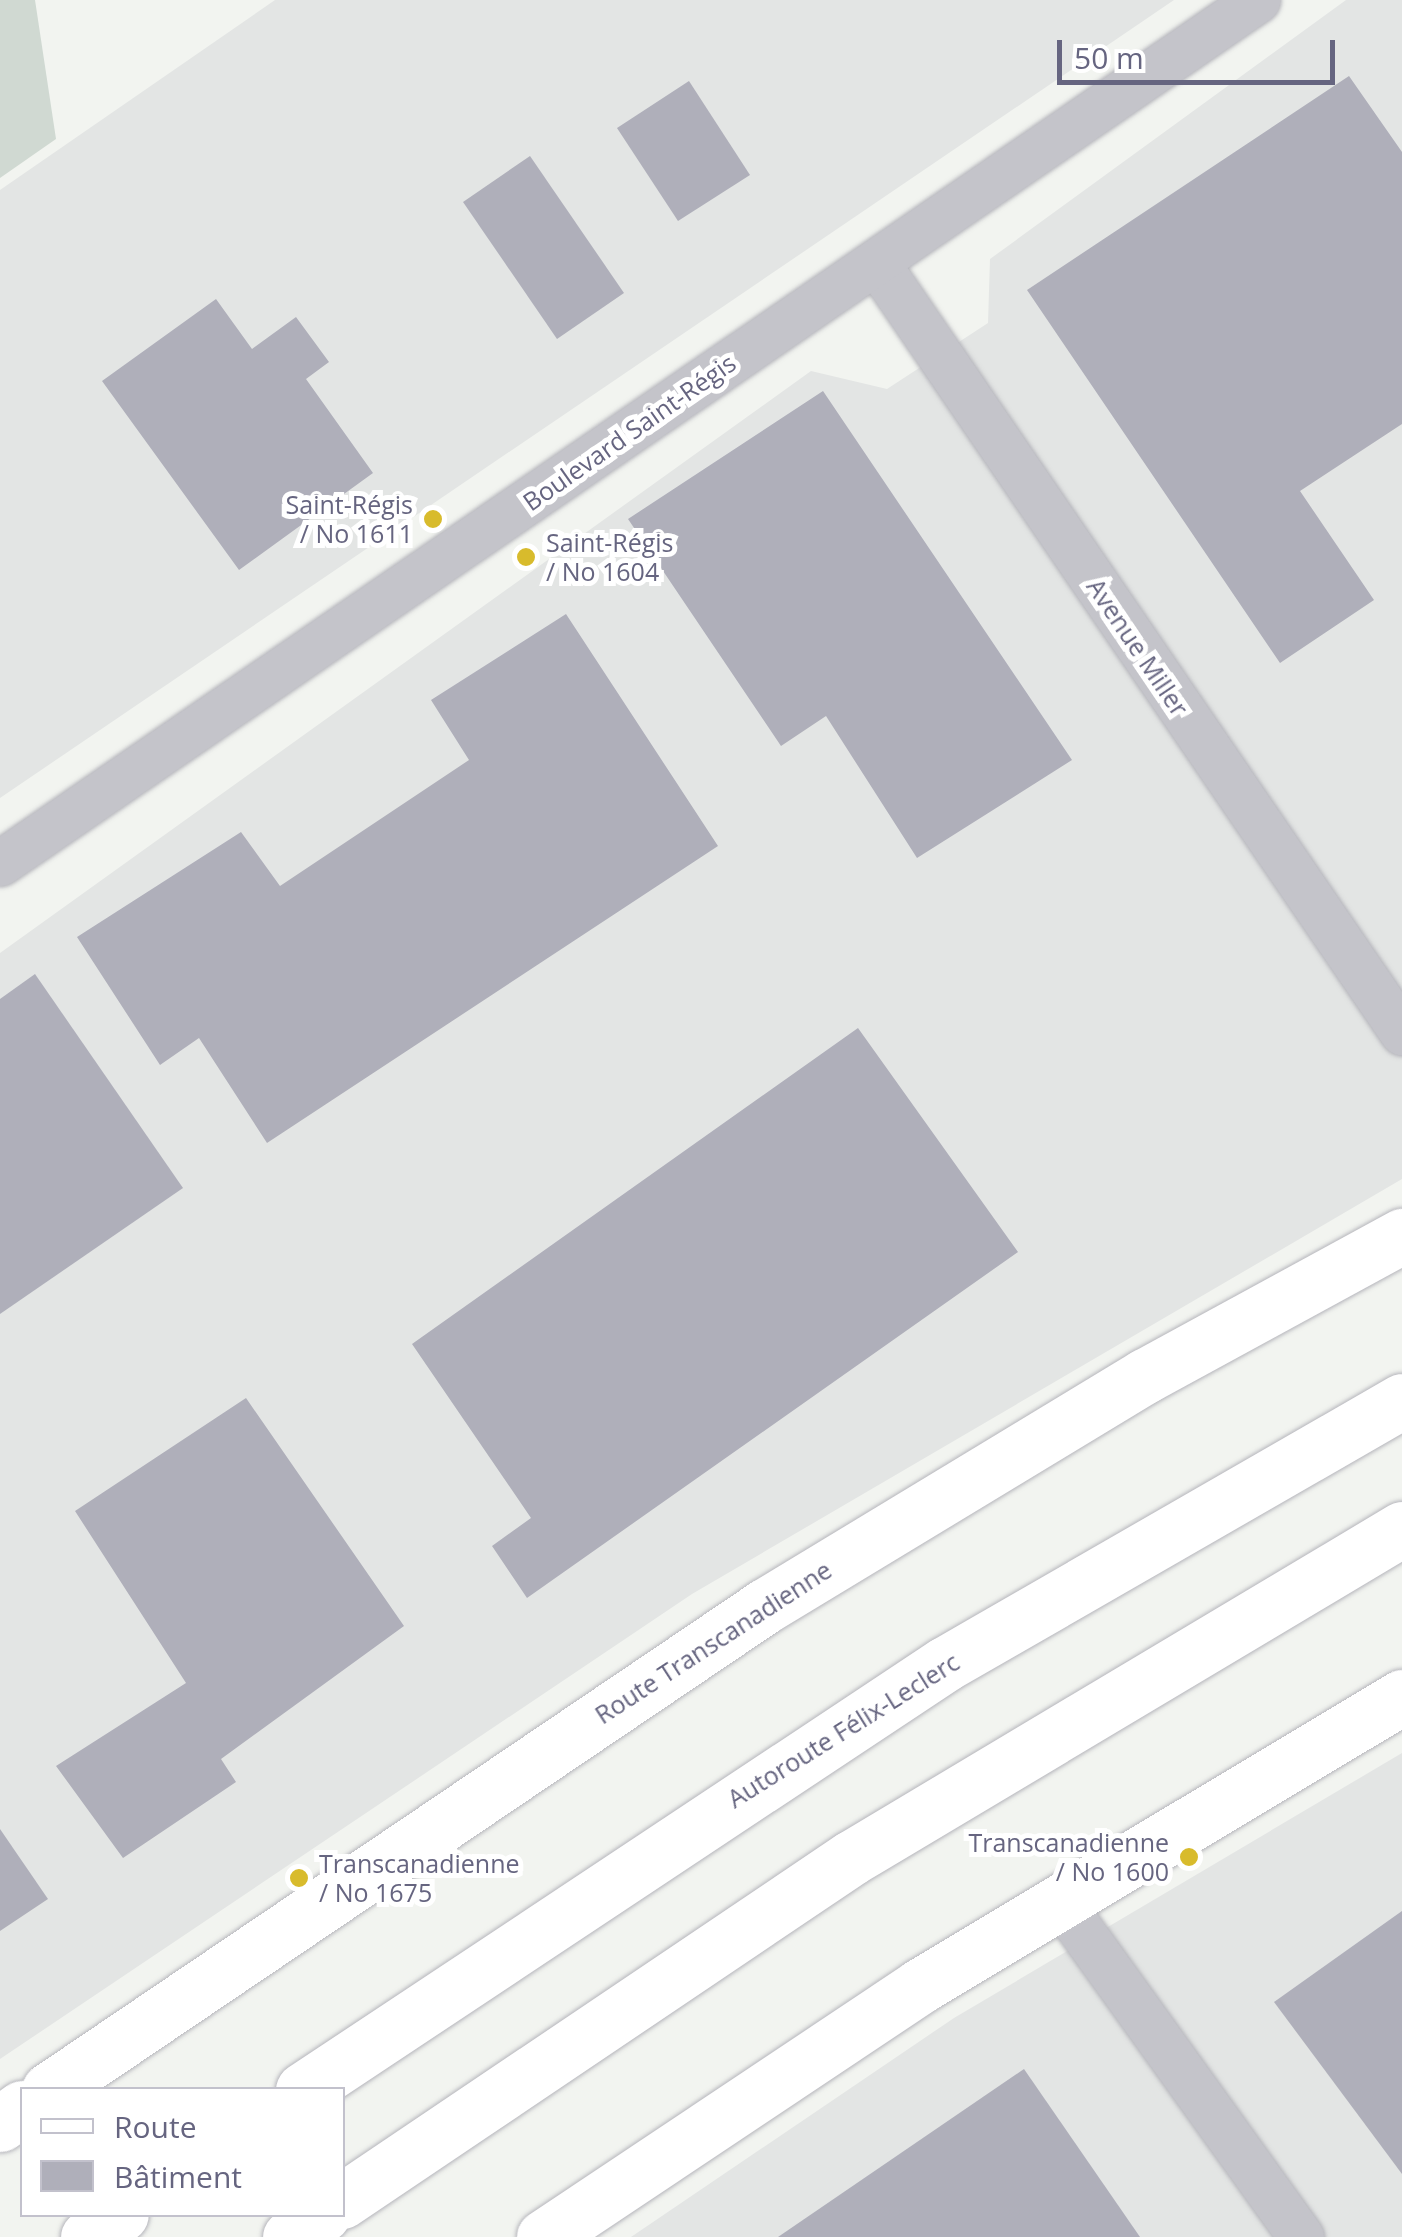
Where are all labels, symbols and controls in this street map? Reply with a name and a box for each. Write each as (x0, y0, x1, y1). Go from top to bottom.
scale bar (1062, 20, 1340, 82)
text: 50 m (1074, 37, 1144, 78)
street label: Boulevard Saint-Régis (517, 347, 741, 517)
place label: Saint-Régis / No 1611 (286, 490, 413, 549)
marker: Saint-Régis / No 1611 (422, 508, 444, 530)
place label: Saint-Régis / No 1604 (546, 528, 673, 587)
marker: Saint-Régis / No 1604 (515, 546, 537, 568)
street label: Avenue Miller (1081, 573, 1195, 721)
street label: Route Transcanadienne (589, 1554, 837, 1730)
street label: Autoroute Félix-Leclerc (722, 1646, 964, 1814)
place label: Transcanadienne / No 1600 (968, 1828, 1169, 1887)
marker: Transcanadienne / No 1600 (1178, 1846, 1200, 1868)
place label: Transcanadienne / No 1675 (319, 1849, 520, 1908)
marker: Transcanadienne / No 1675 (288, 1867, 310, 1889)
legend (20, 2087, 345, 2217)
text: Route (114, 2106, 197, 2147)
text: Bâtiment (114, 2156, 242, 2197)

